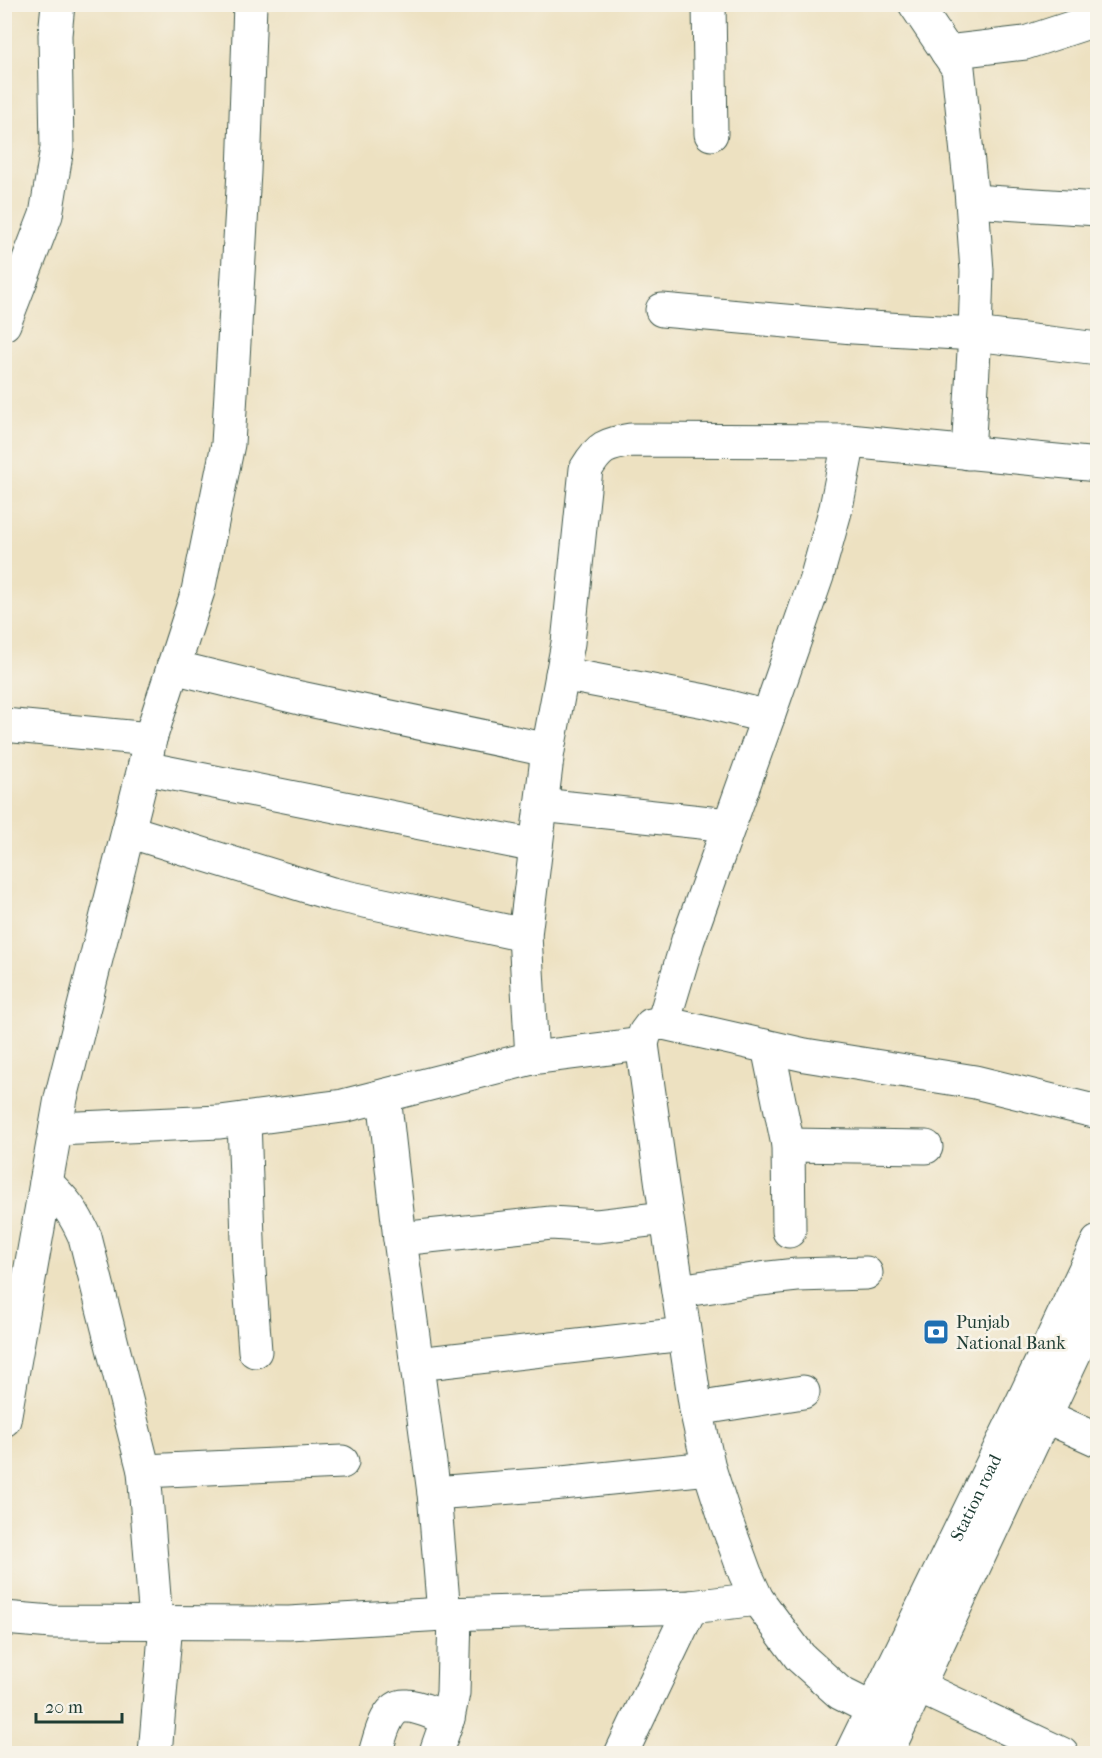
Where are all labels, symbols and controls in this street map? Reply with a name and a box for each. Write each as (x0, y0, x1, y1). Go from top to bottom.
place label: Punjab National Bank (956, 1312, 1066, 1354)
bank icon: Punjab National Bank (921, 1317, 951, 1347)
street label: Station road (946, 1451, 1006, 1545)
scale bar (36, 1686, 122, 1724)
text: 20 m (45, 1697, 83, 1718)

